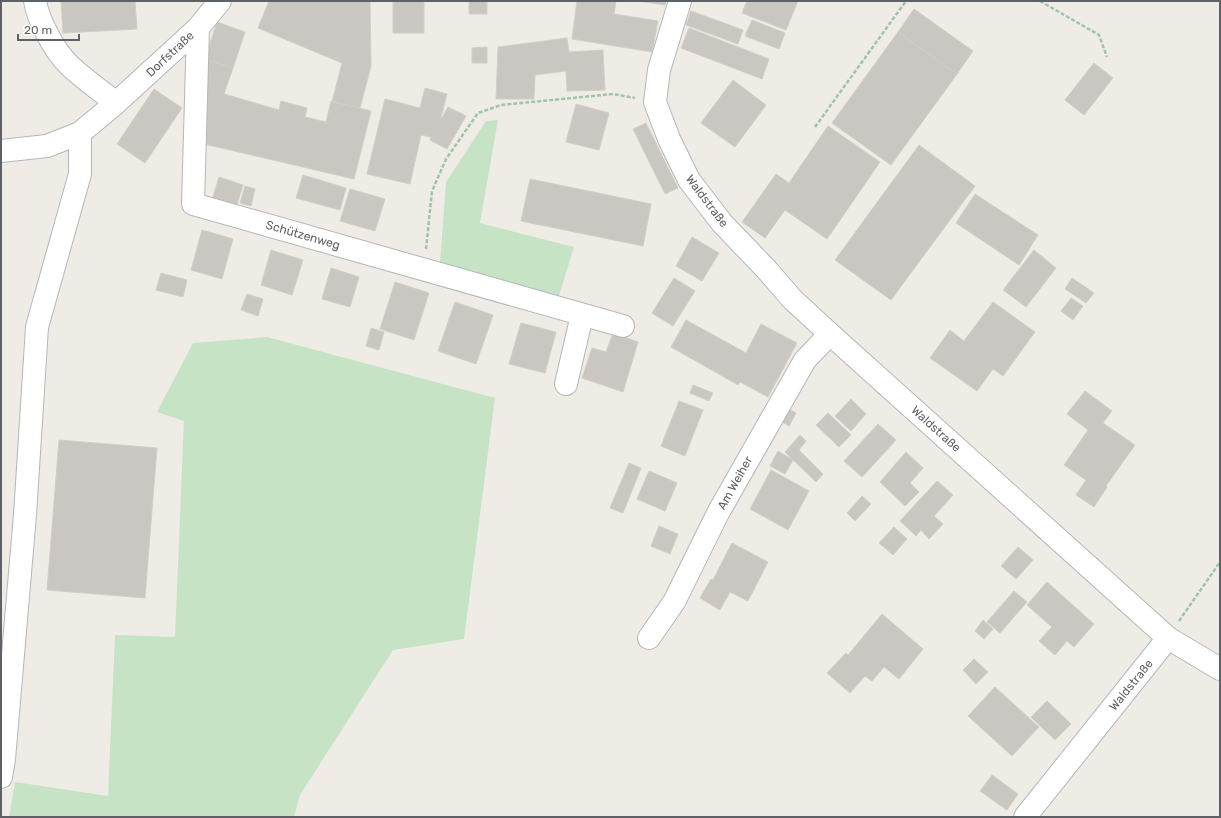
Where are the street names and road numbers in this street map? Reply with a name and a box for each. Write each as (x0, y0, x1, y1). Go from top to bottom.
street label: Dorfstraße (143, 28, 197, 80)
street label: Waldstraße (683, 172, 731, 230)
street label: Schützenweg (264, 218, 342, 252)
street label: Waldstraße (908, 403, 964, 455)
street label: Am Weiher (715, 453, 756, 512)
street label: Waldstraße (1106, 656, 1156, 713)

